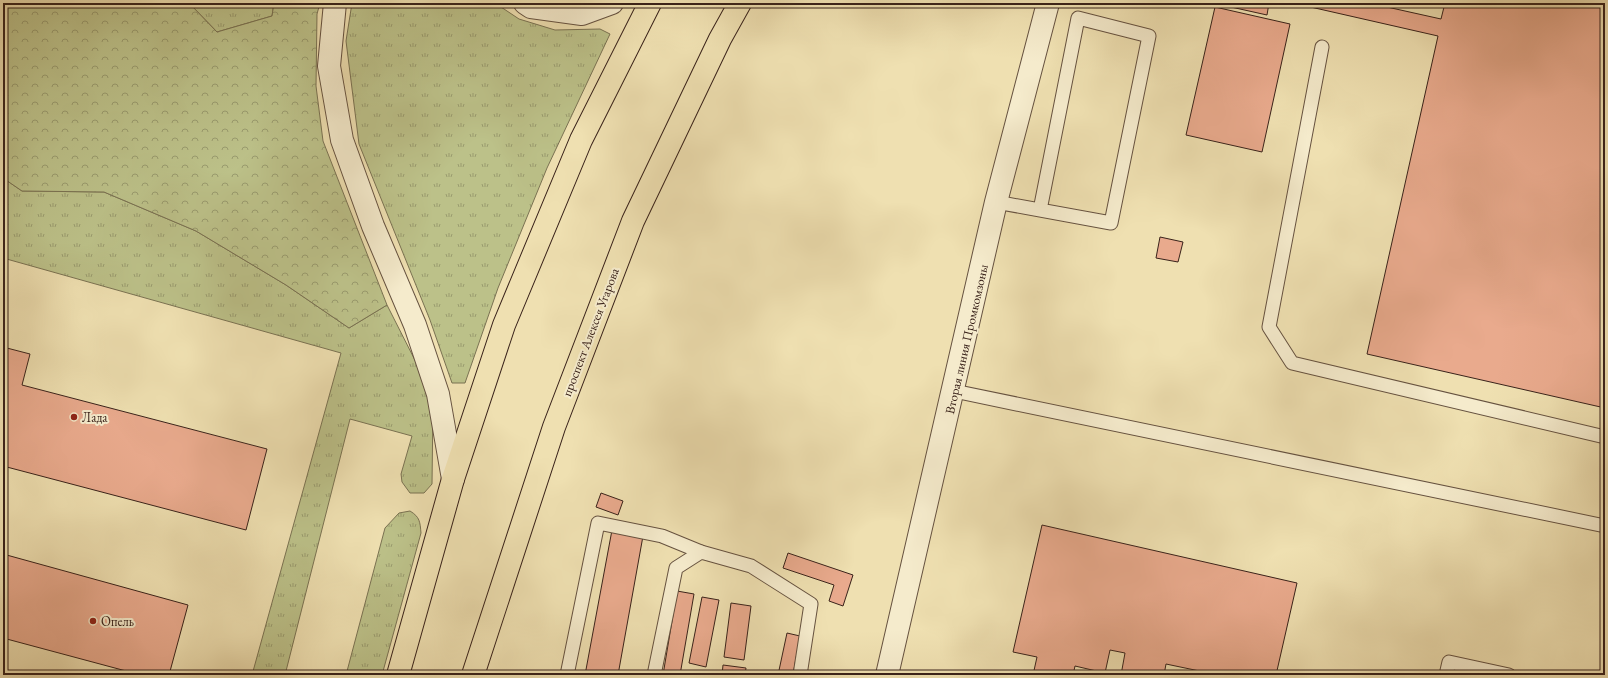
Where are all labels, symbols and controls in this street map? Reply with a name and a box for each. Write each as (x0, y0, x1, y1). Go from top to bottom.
street label: Вторая линия Промкомзоны (941, 263, 992, 416)
street label: проспект Алексея Угарова (558, 265, 623, 399)
place label: Лада (82, 409, 108, 426)
marker: Лада (69, 412, 79, 422)
place label: Опель (101, 613, 134, 630)
marker: Опель (88, 616, 98, 626)

